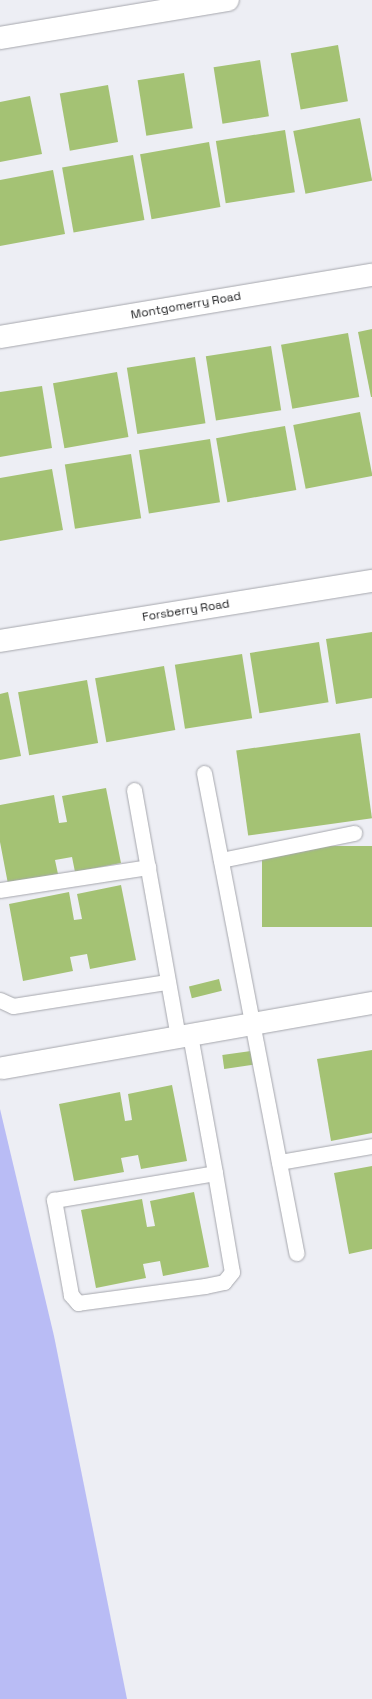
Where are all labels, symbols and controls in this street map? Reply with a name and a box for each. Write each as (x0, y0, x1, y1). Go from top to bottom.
street label: Montgomerry Road (130, 289, 242, 323)
street label: Forsberry Road (141, 597, 231, 625)

